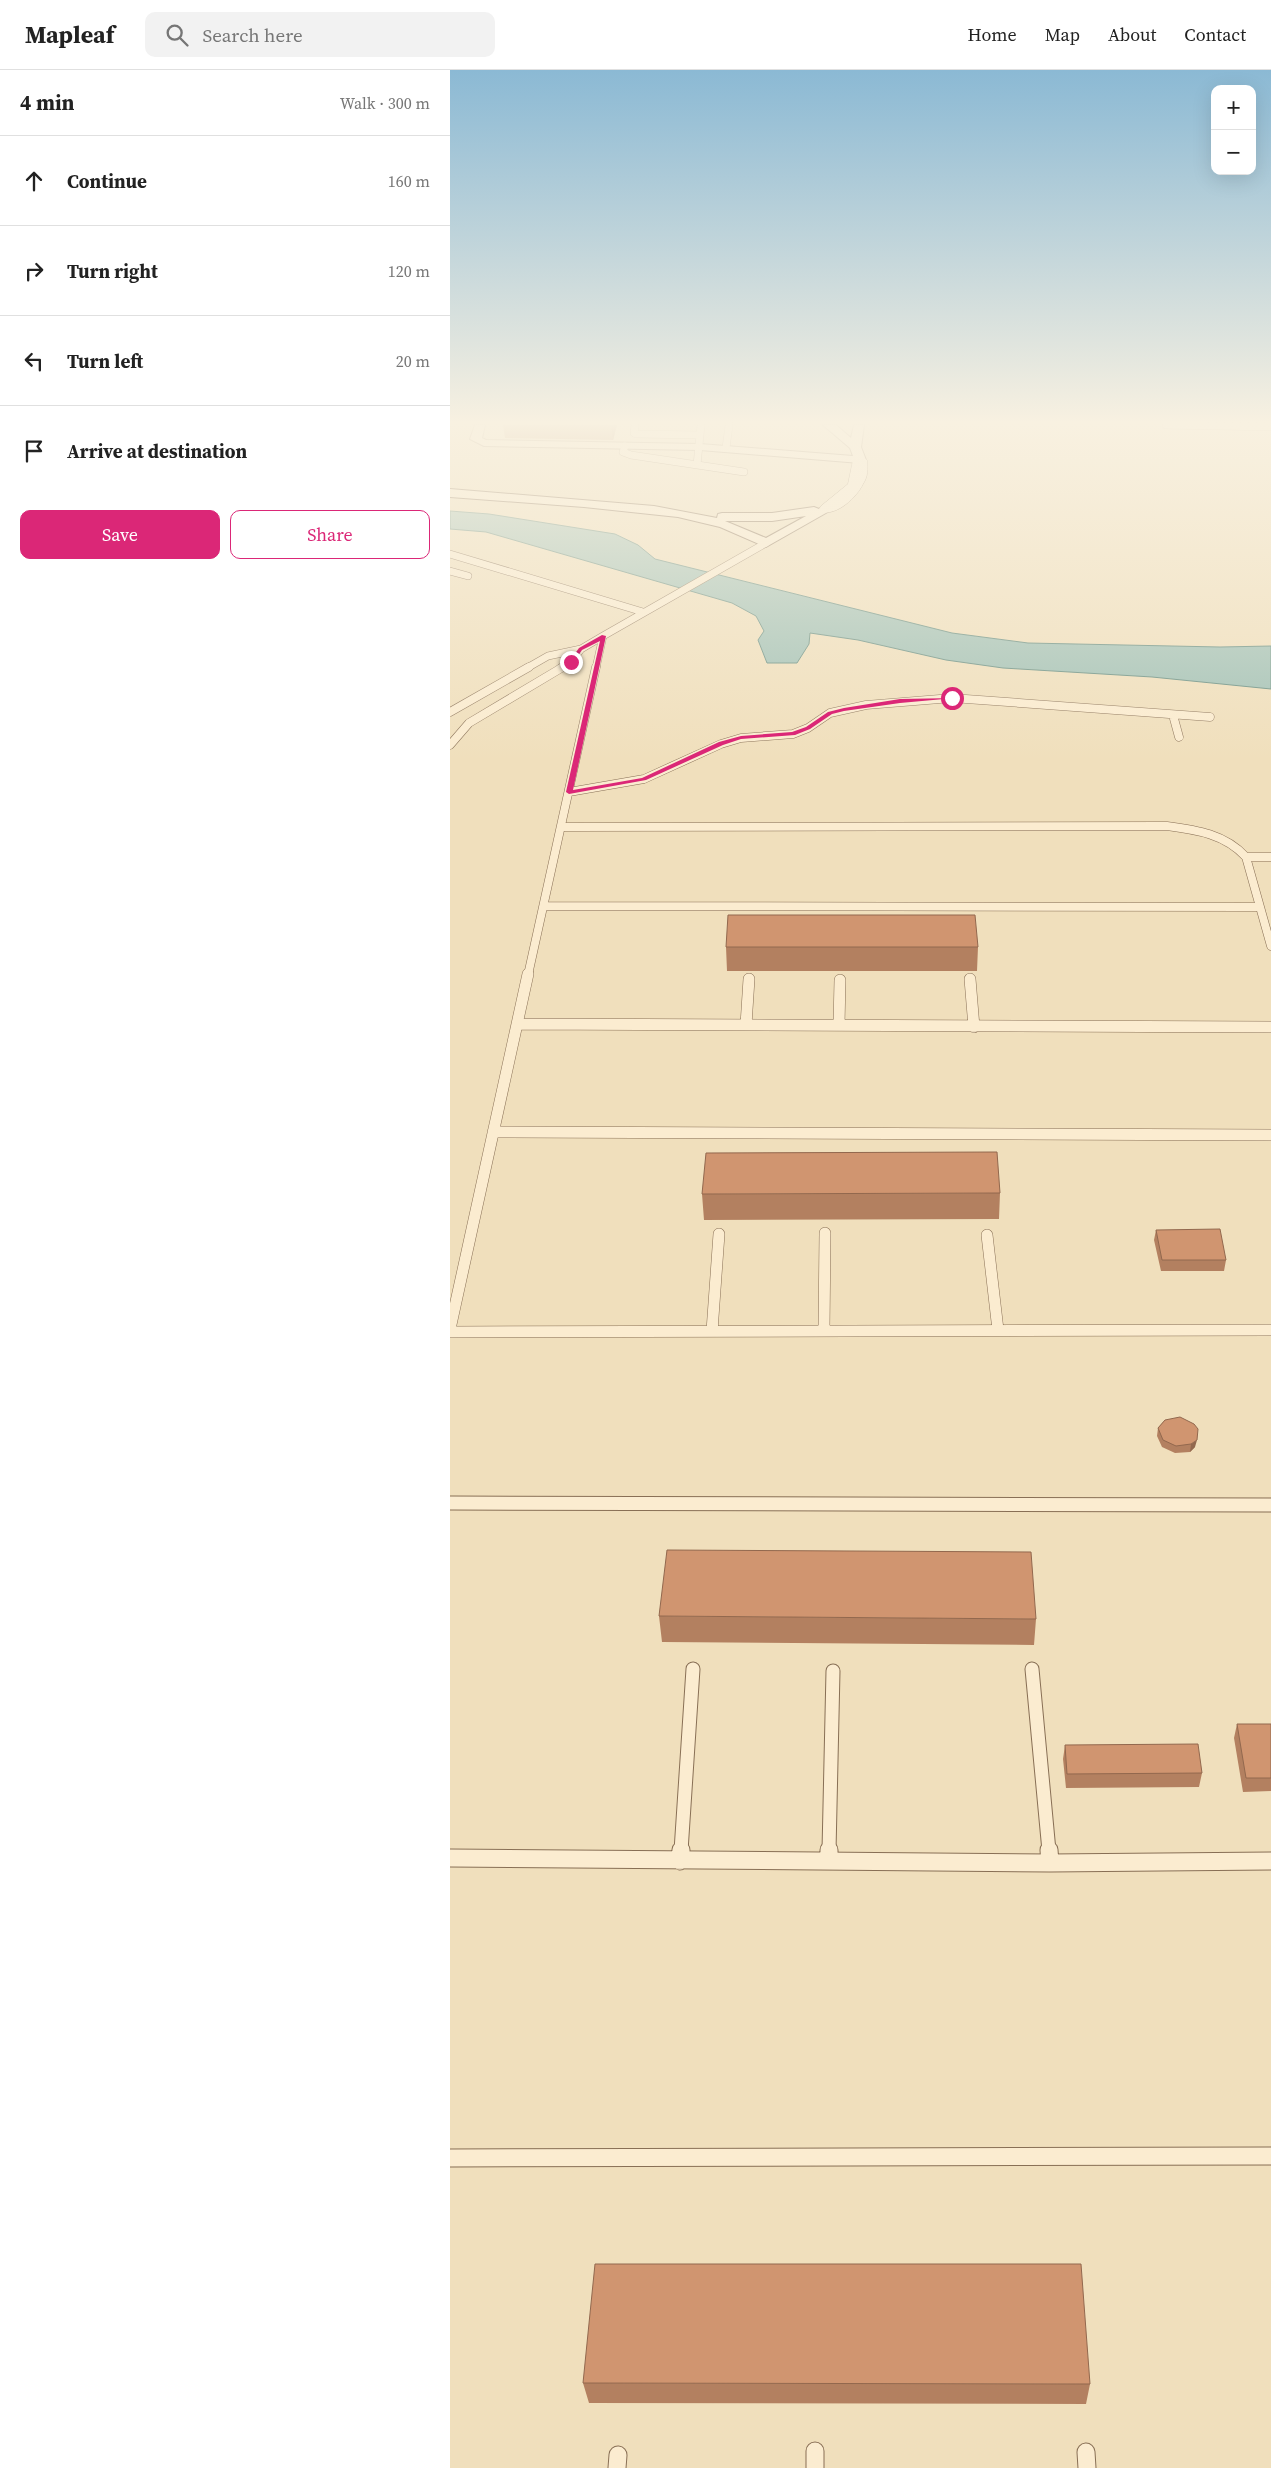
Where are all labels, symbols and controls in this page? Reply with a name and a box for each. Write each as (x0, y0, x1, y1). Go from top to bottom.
search box (145, 12, 495, 57)
text: Mapleaf (25, 18, 115, 51)
icon: search (163, 21, 191, 49)
text: Search here (203, 22, 303, 48)
text: Home (968, 22, 1017, 47)
text: Map (1045, 22, 1080, 47)
text: About (1108, 22, 1156, 47)
text: Contact (1184, 22, 1246, 47)
map controls (1211, 85, 1256, 175)
button: + (1211, 85, 1256, 130)
text: 4 min (20, 88, 75, 117)
text: Walk · 300 m (340, 92, 430, 114)
button: − (1211, 130, 1256, 175)
icon: ahead (20, 167, 48, 195)
text: Continue (67, 168, 147, 194)
text: 160 m (388, 170, 430, 192)
icon: right (20, 257, 48, 285)
text: Turn right (67, 258, 158, 284)
text: 120 m (388, 260, 430, 282)
icon: left (20, 347, 48, 375)
text: Turn left (67, 348, 143, 374)
text: 20 m (396, 350, 430, 372)
icon: arrive (20, 437, 48, 465)
text: Arrive at destination (67, 438, 247, 464)
button: Save (20, 510, 220, 559)
button: Share (230, 510, 430, 559)
route end (560, 651, 583, 674)
route start (941, 687, 964, 710)

